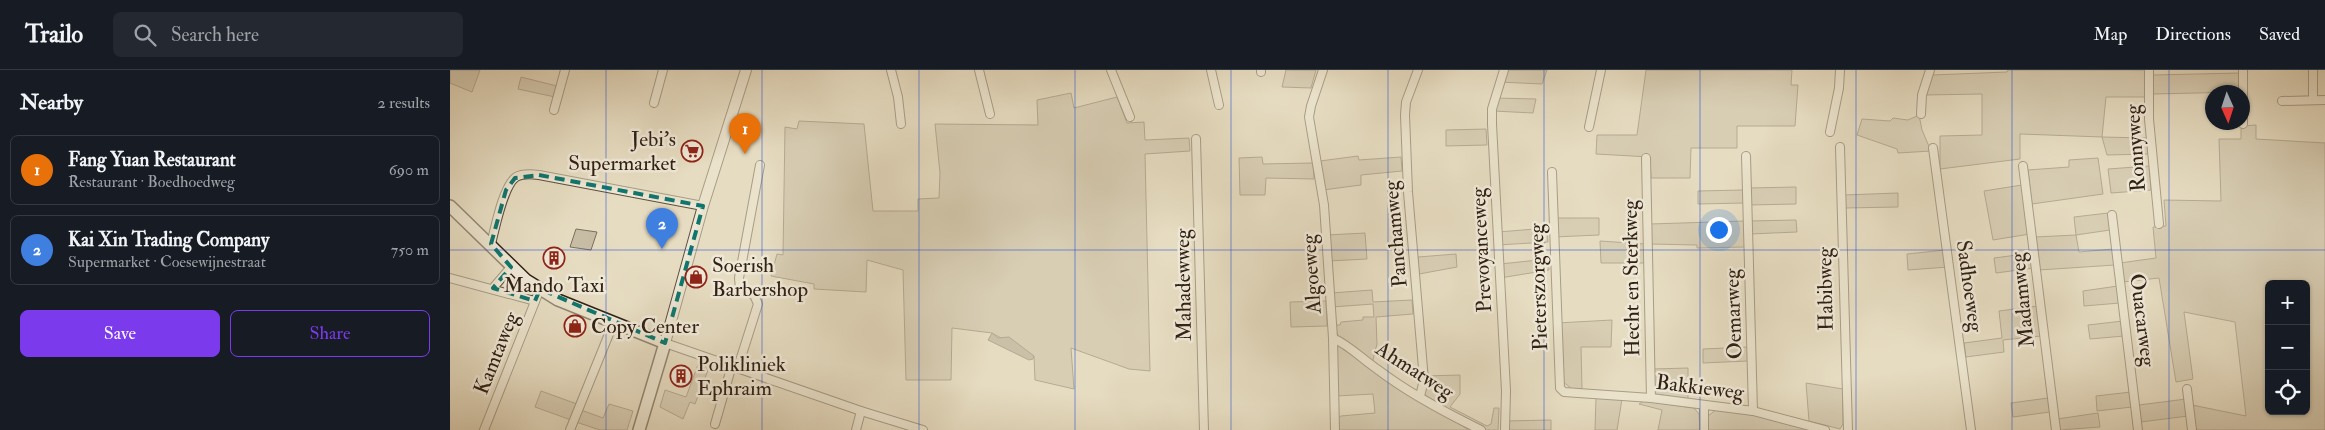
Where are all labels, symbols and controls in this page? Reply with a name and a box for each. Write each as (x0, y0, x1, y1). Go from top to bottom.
search box (113, 12, 463, 57)
text: Trailo (25, 19, 83, 50)
icon: search (131, 21, 159, 49)
text: Search here (171, 23, 259, 47)
text: Map (2094, 23, 2127, 46)
text: Directions (2155, 23, 2231, 46)
text: Saved (2259, 23, 2300, 46)
north arrow (2205, 85, 2250, 130)
text: Nearby (20, 89, 83, 116)
text: 2 results (377, 93, 430, 113)
street label: Ronnyweg (2119, 103, 2152, 193)
pin: 1 (729, 113, 761, 154)
place label: Jebi's Supermarket (568, 126, 676, 177)
supermarket icon: Jebi's Supermarket (680, 139, 704, 163)
text: Fang Yuan Restaurant (68, 148, 236, 172)
text: 1 (34, 160, 40, 180)
text: 690 m (389, 160, 429, 180)
text: Restaurant · Boedhoedweg (68, 172, 235, 192)
street label: Panchamweg (1377, 179, 1414, 289)
street label: Prevoyanceweg (1465, 186, 1498, 313)
street label: Hecht en Sterkweg (1617, 199, 1646, 357)
pin: 2 (646, 208, 678, 249)
your location (1706, 217, 1732, 243)
street label: Pieterszorgweg (1523, 222, 1554, 351)
text: Kai Xin Trading Company (68, 228, 269, 252)
street label: Mahadewweg (1169, 228, 1198, 341)
street label: Algoeweg (1295, 233, 1328, 316)
street label: Sadhoeweg (1950, 238, 1989, 334)
text: 2 (33, 240, 41, 260)
text: 750 m (391, 240, 429, 260)
building icon: Mando Taxi (542, 246, 566, 270)
street label: Habibweg (1811, 246, 1840, 331)
street label: Madamweg (2004, 250, 2041, 349)
text: Supermarket · Coesewijnestraat (68, 252, 266, 272)
place label: Soerish Barbershop (712, 252, 808, 303)
shop icon: Soerish Barbershop (684, 265, 708, 289)
street label: Oemarweg (1718, 268, 1749, 360)
place label: Mando Taxi (503, 272, 605, 299)
street label: Ouacarweg (2123, 272, 2162, 369)
map controls (2265, 280, 2310, 415)
button: + (2265, 280, 2310, 325)
street label: Kamtaweg (468, 307, 525, 398)
button: Save (20, 310, 220, 357)
button: Share (230, 310, 430, 357)
place label: Copy Center (591, 313, 699, 340)
shop icon: Copy Center (563, 314, 587, 338)
button: − (2265, 325, 2310, 370)
street label: Ahmatweg (1370, 335, 1460, 406)
place label: Polikliniek Ephraim (697, 351, 786, 402)
building icon: Polikliniek Ephraim (669, 364, 693, 388)
street label: Bakkieweg (1654, 369, 1746, 406)
button: locate (2265, 370, 2310, 415)

